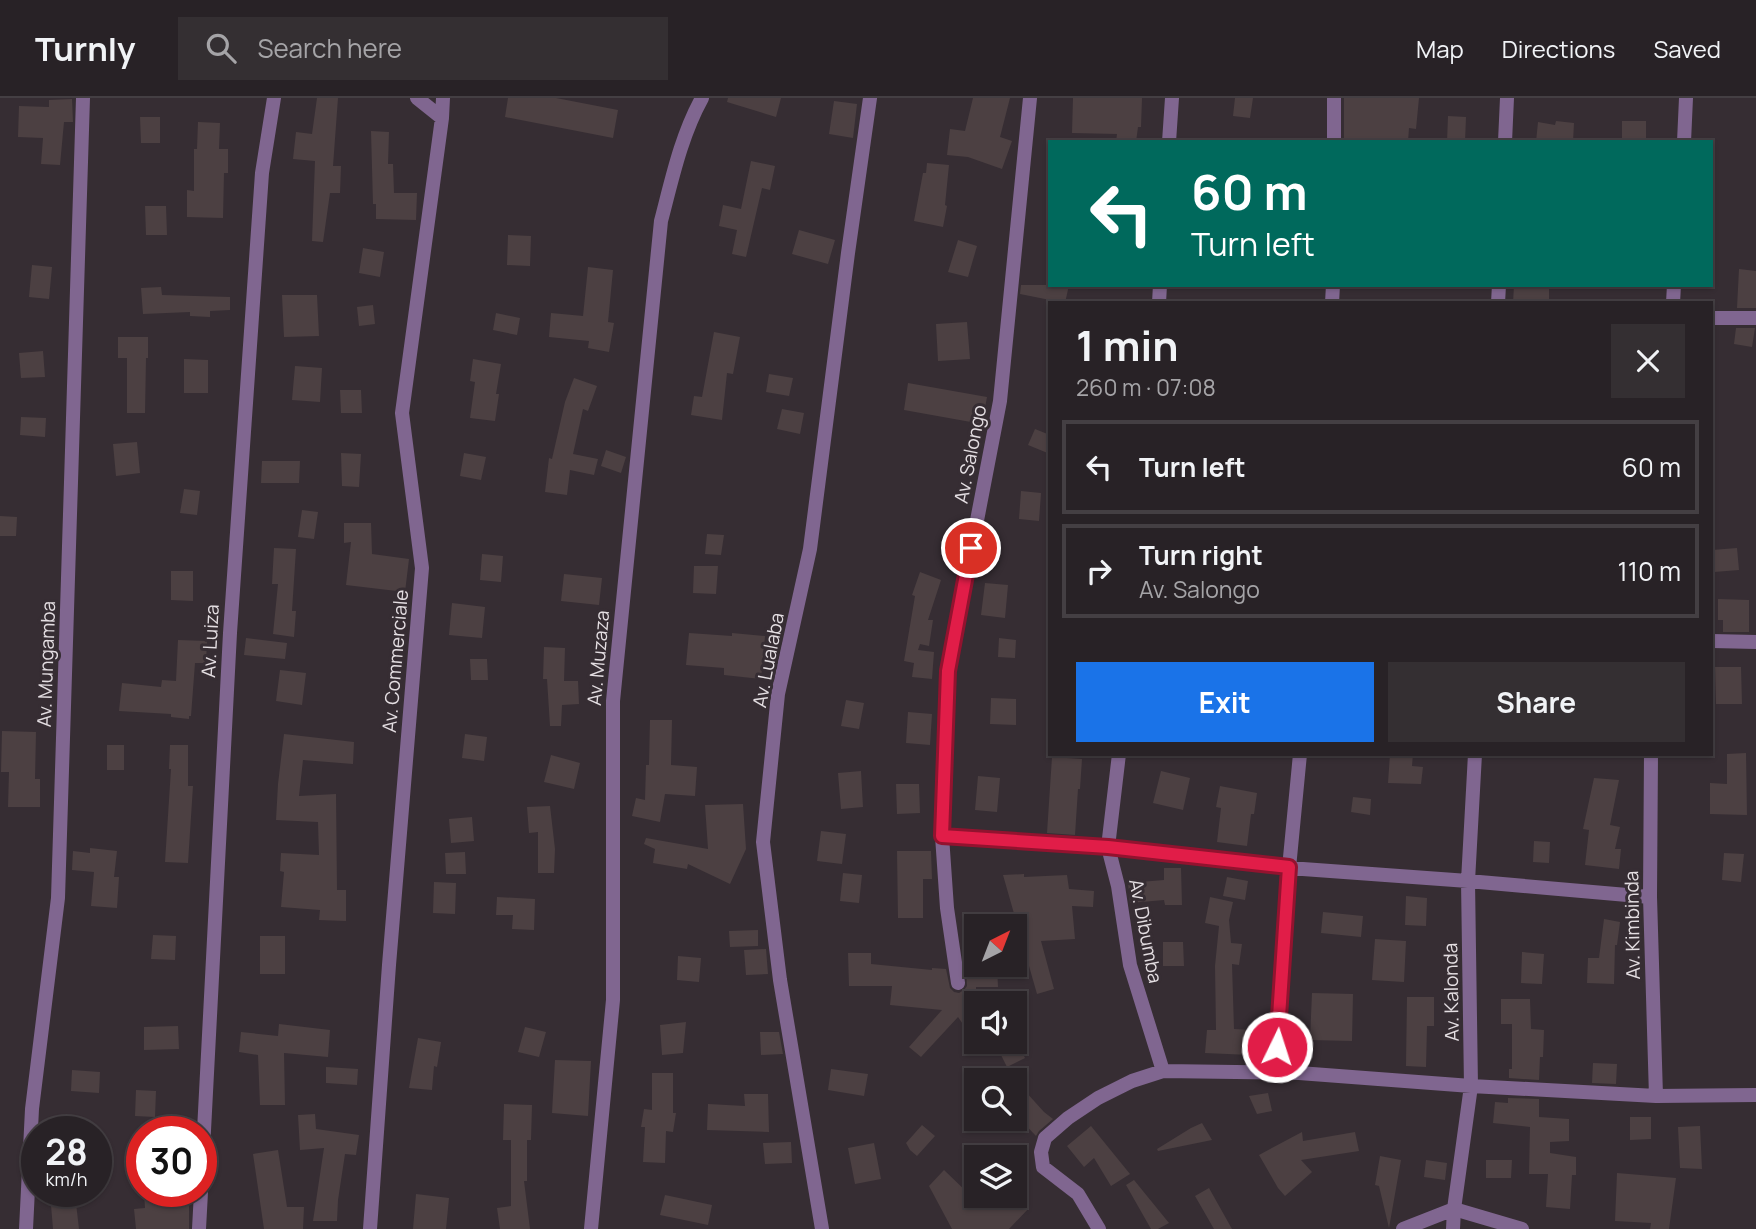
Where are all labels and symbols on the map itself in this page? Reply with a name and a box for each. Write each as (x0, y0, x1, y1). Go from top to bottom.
street label: Av. Salongo (948, 403, 992, 505)
pin (941, 518, 1001, 578)
street label: Av. Commerciale (376, 588, 414, 734)
street label: Av. Mungamba (31, 600, 61, 728)
street label: Av. Luiza (195, 604, 225, 678)
street label: Av. Muzaza (581, 609, 615, 707)
street label: Av. Lualaba (746, 610, 790, 710)
street label: Av. Kimbinda (1618, 870, 1646, 980)
street label: Av. Dibumba (1123, 877, 1169, 985)
north arrow (964, 914, 1027, 976)
street label: Av. Kalonda (1437, 942, 1465, 1042)
position arrow (1240, 1010, 1314, 1084)
speed limit sign: 30 (126, 1116, 217, 1207)

